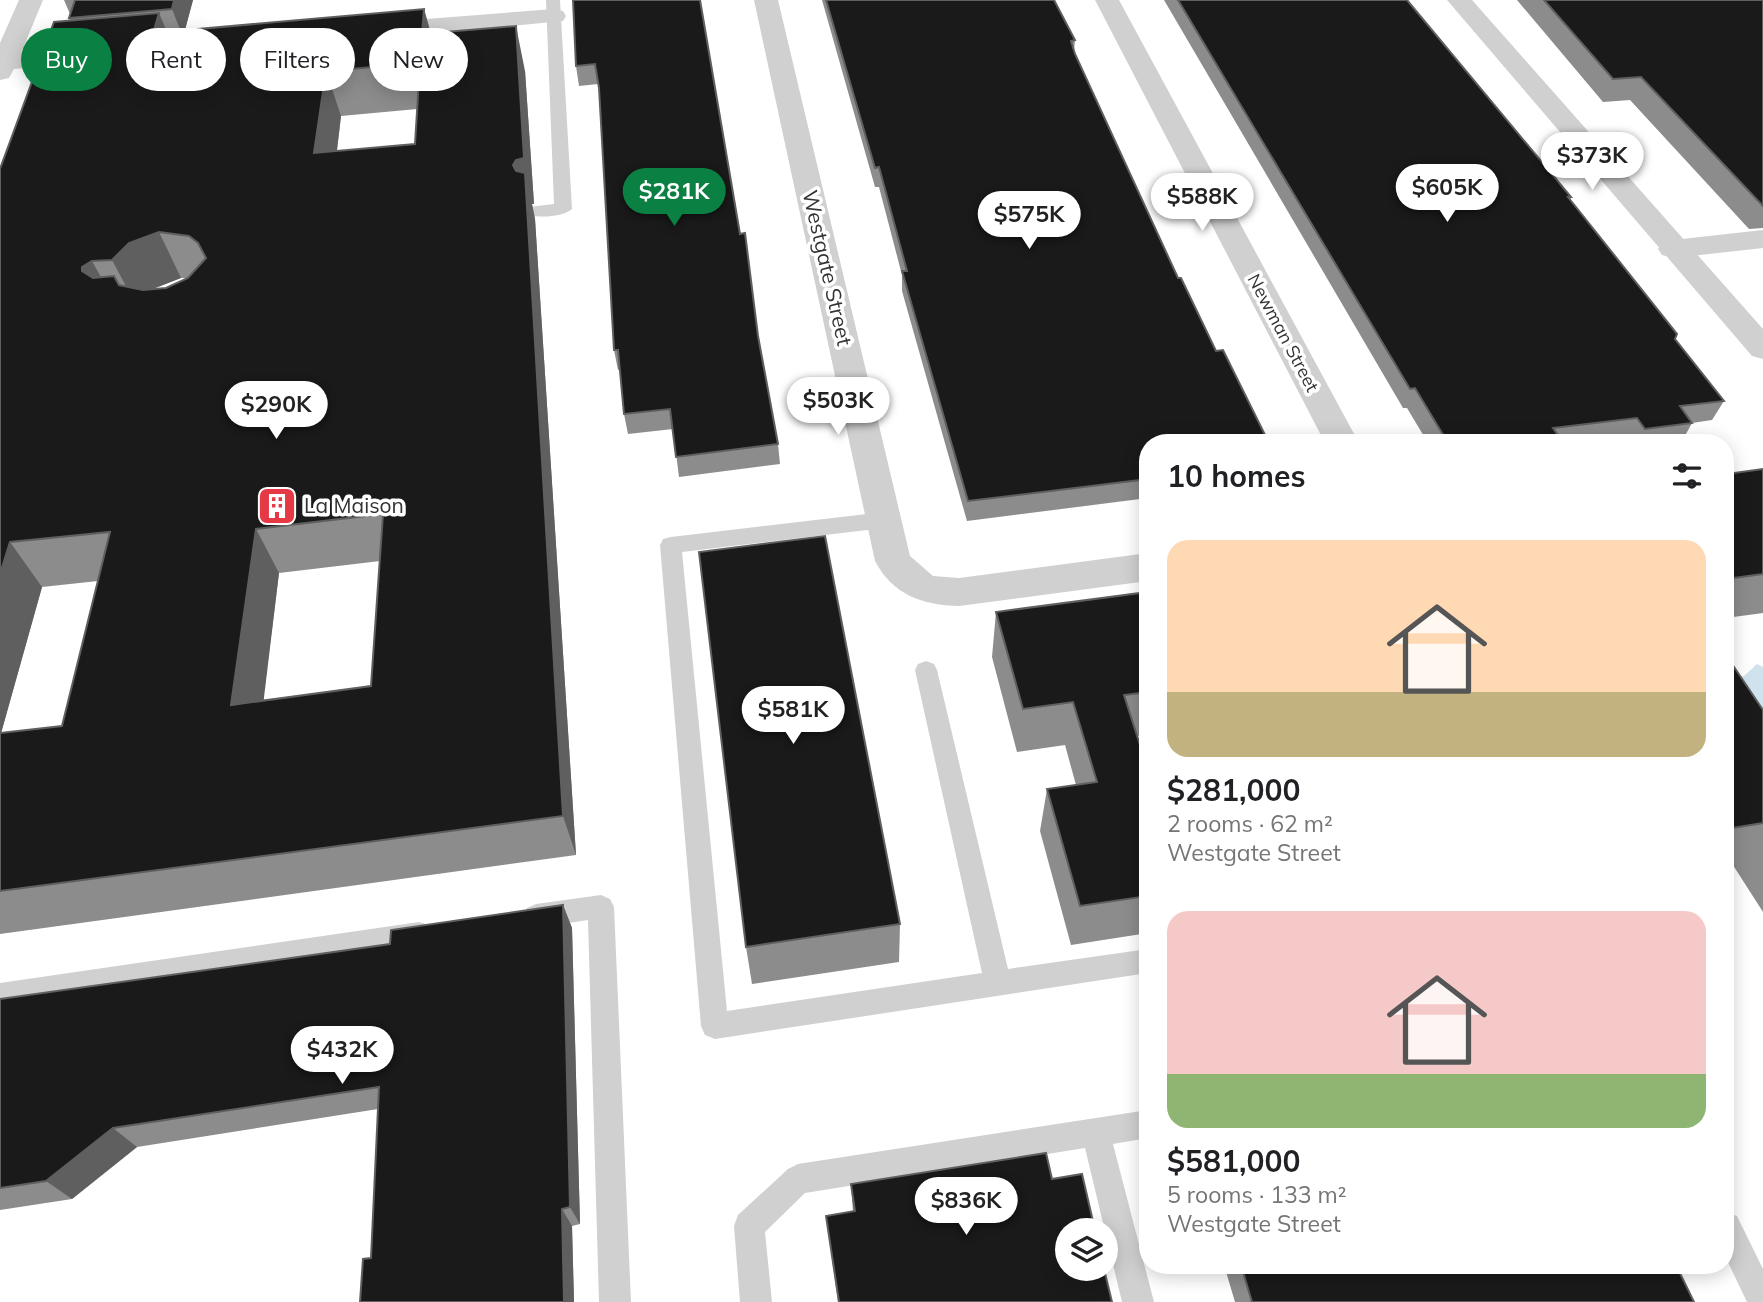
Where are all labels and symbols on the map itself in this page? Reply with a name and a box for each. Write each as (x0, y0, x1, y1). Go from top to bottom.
pin: $373K (1543, 132, 1641, 192)
pin: $605K (1398, 164, 1496, 224)
pin: $281K (625, 168, 723, 228)
pin: $588K (1153, 174, 1251, 233)
street label: Westgate Street (797, 188, 858, 348)
pin: $575K (980, 191, 1078, 251)
street label: Newman Street (1243, 270, 1324, 396)
pin: $503K (789, 378, 887, 437)
pin: $290K (227, 382, 325, 441)
building icon: La Maison (256, 485, 298, 527)
place label: La Maison (304, 492, 404, 518)
pin: $581K (744, 686, 842, 746)
pin: $432K (293, 1026, 391, 1086)
pin: $836K (917, 1178, 1015, 1237)

